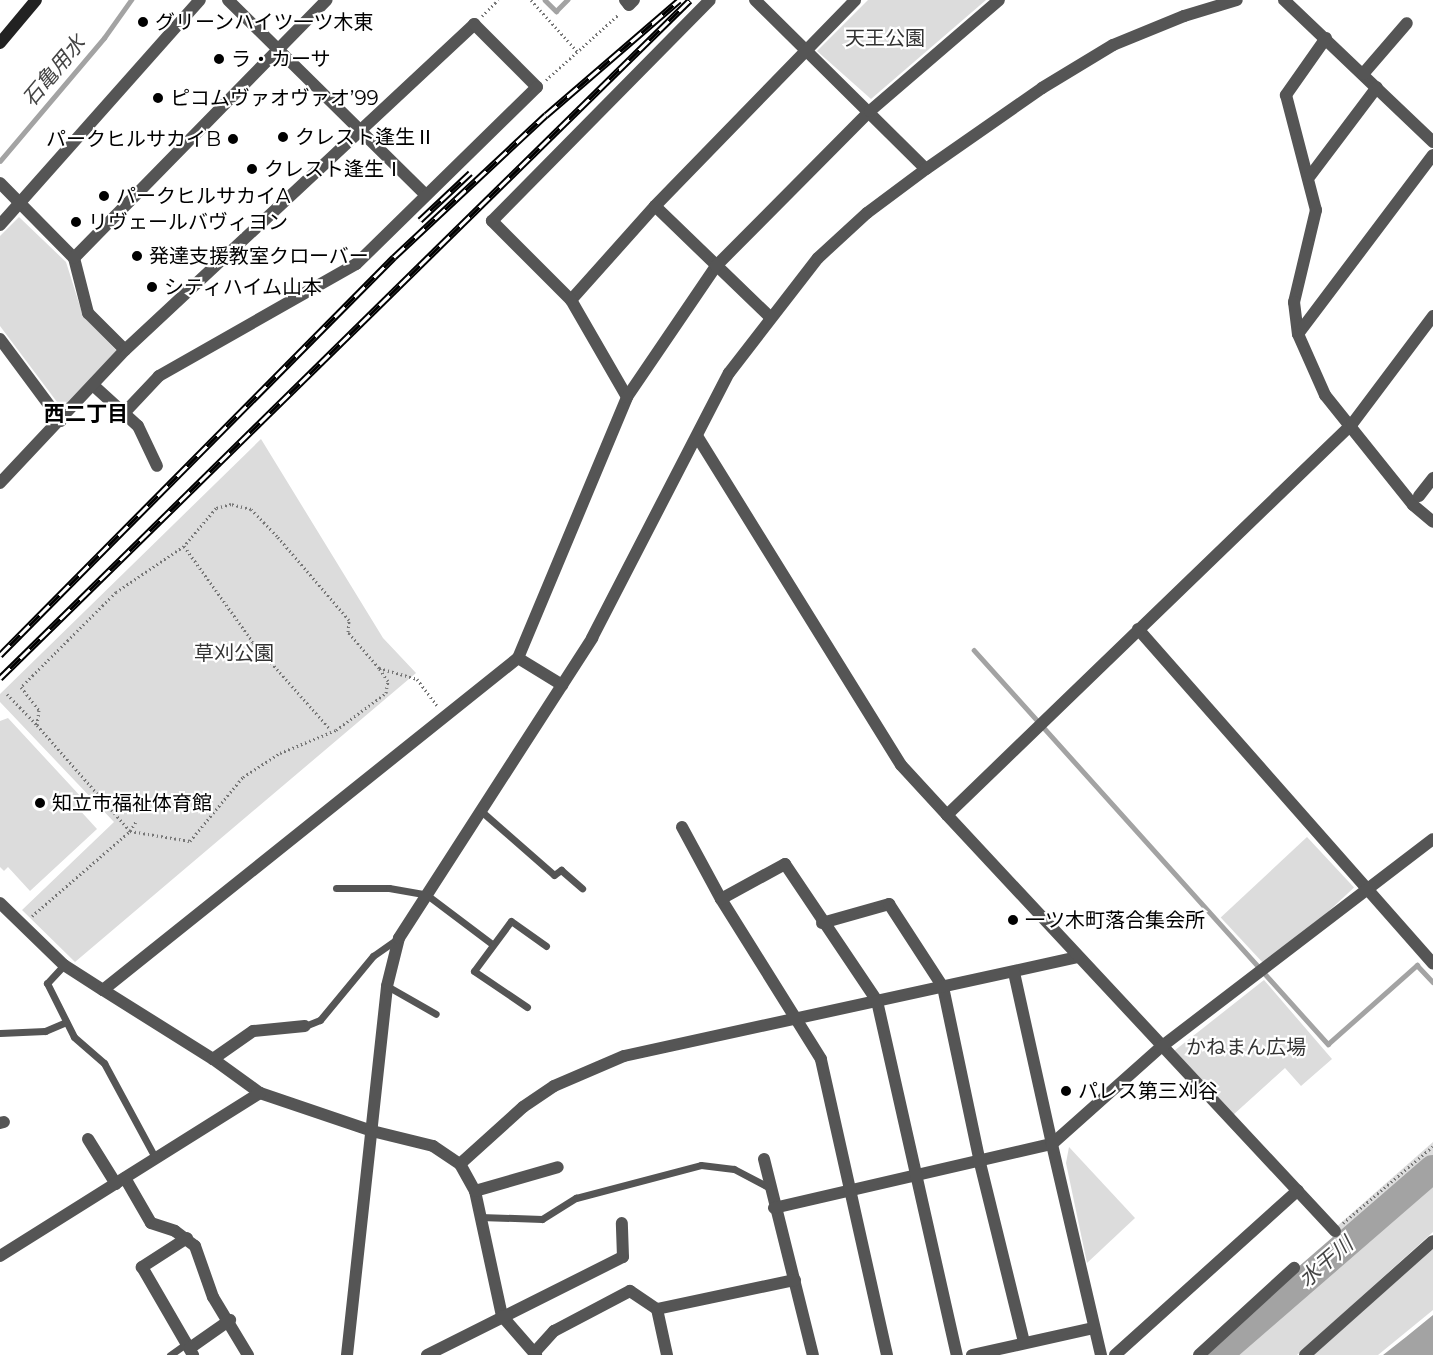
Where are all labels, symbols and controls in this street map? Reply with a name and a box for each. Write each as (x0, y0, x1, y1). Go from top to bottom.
place label: グリーンハイツ一ツ木東 (155, 10, 375, 34)
marker: グリーンハイツ一ツ木東 (136, 15, 150, 29)
park label: 天王公園 (845, 26, 925, 50)
water label: 石亀用水 (17, 31, 91, 111)
place label: ラ・カーサ (231, 47, 331, 71)
marker: ラ・カーサ (212, 52, 226, 66)
place label: ピコムヴァオヴァオ’99 (170, 86, 379, 110)
marker: ピコムヴァオヴァオ’99 (151, 91, 165, 105)
place label: クレスト逢生Ⅱ (295, 125, 435, 149)
place label: パークヒルサカイB (46, 127, 221, 151)
marker: クレスト逢生Ⅱ (276, 130, 290, 144)
marker: パークヒルサカイB (226, 132, 240, 146)
place label: クレスト逢生Ⅰ (264, 157, 404, 181)
marker: クレスト逢生Ⅰ (245, 162, 259, 176)
place label: パークヒルサカイA (116, 184, 290, 208)
marker: パークヒルサカイA (97, 189, 111, 203)
place label: リヴェールバヴィヨン (88, 210, 288, 234)
marker: リヴェールバヴィヨン (69, 215, 83, 229)
place label: 発達支援教室クローバー (149, 244, 369, 268)
marker: 発達支援教室クローバー (130, 249, 144, 263)
place label: シティハイム山本 (164, 275, 324, 299)
marker: シティハイム山本 (145, 280, 159, 294)
district label: 西二丁目 (44, 401, 128, 427)
park label: 草刈公園 (194, 641, 274, 665)
place label: 知立市福祉体育館 (52, 791, 212, 815)
marker: 知立市福祉体育館 (33, 796, 47, 810)
place label: 一ツ木町落合集会所 (1025, 908, 1205, 932)
marker: 一ツ木町落合集会所 (1006, 913, 1020, 927)
park label: かねまん広場 (1186, 1035, 1306, 1059)
place label: パレス第三刈谷 (1078, 1079, 1218, 1103)
marker: パレス第三刈谷 (1059, 1084, 1073, 1098)
water label: 水干川 (1294, 1232, 1358, 1292)

